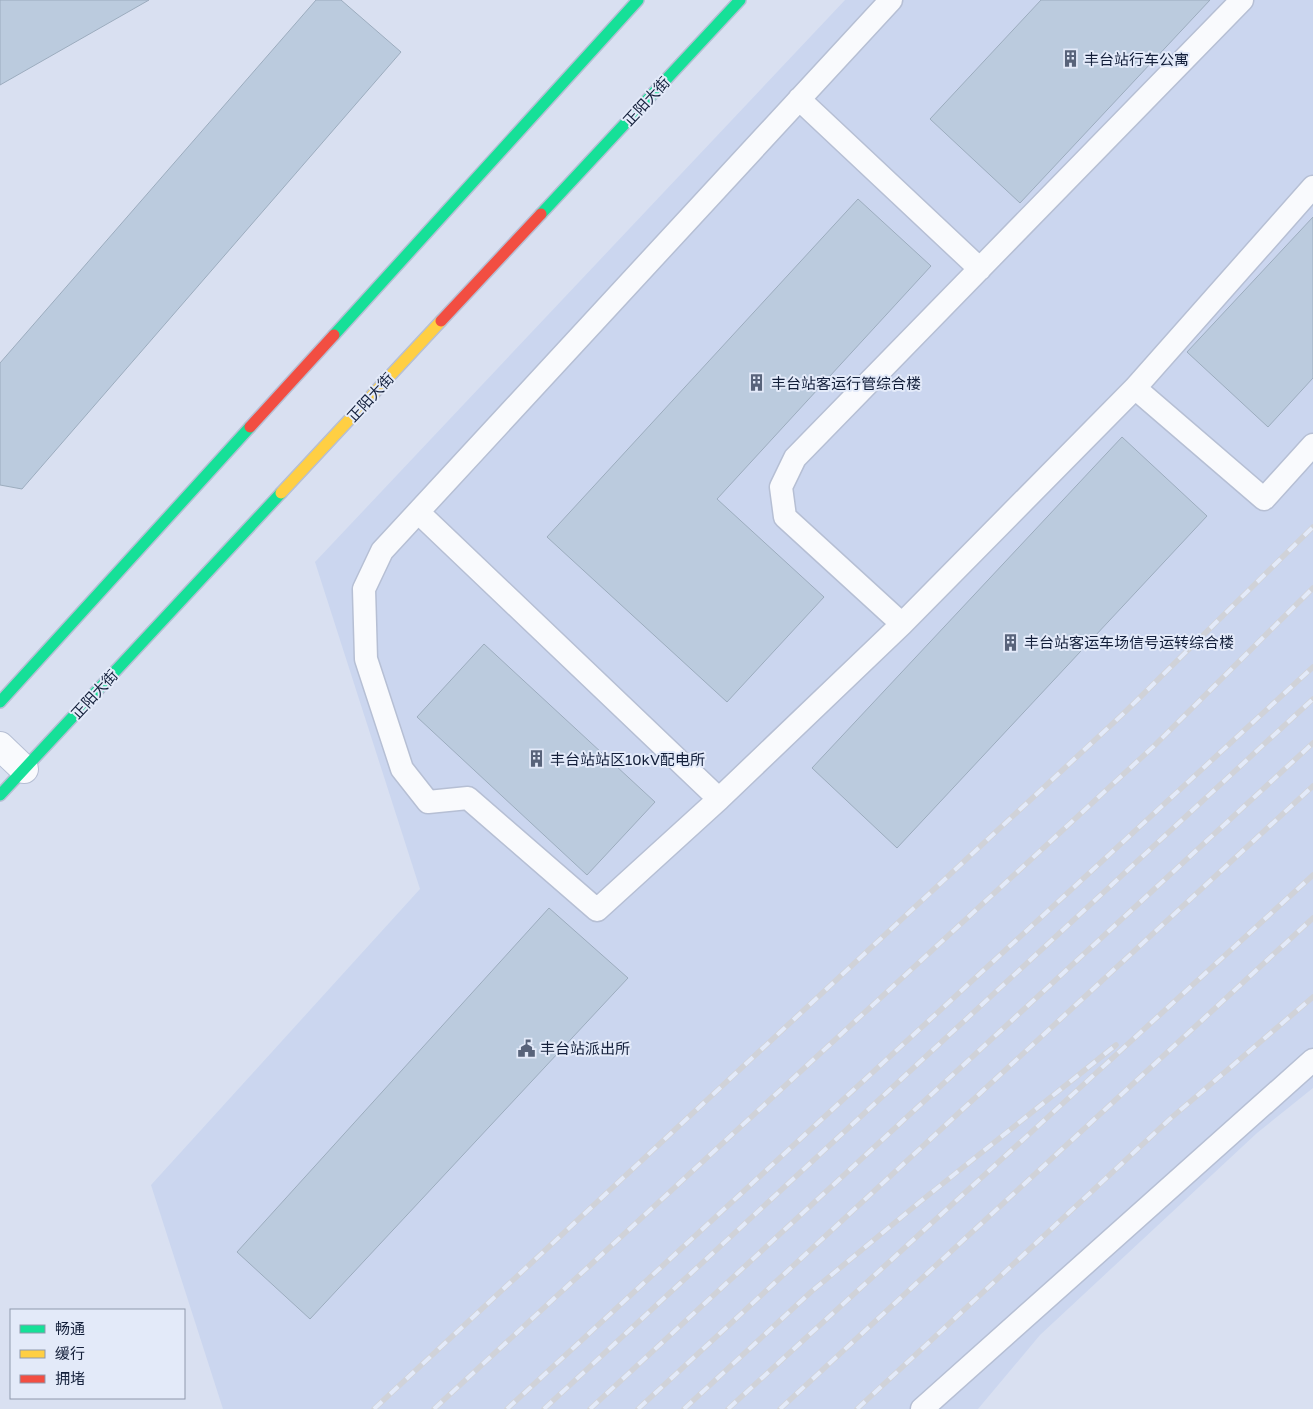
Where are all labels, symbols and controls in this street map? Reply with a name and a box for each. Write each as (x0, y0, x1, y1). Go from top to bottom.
building icon: 丰台站行车公寓 (1060, 49, 1080, 69)
place label: 丰台站行车公寓 (1084, 50, 1189, 68)
street label: 正阳大街 (619, 73, 673, 129)
street label: 正阳大街 (343, 369, 397, 425)
building icon: 丰台站客运行管综合楼 (747, 373, 767, 393)
place label: 丰台站客运行管综合楼 (771, 374, 921, 392)
building icon: 丰台站客运车场信号运转综合楼 (1000, 632, 1020, 652)
place label: 丰台站客运车场信号运转综合楼 (1024, 633, 1234, 651)
street label: 正阳大街 (67, 666, 121, 722)
building icon: 丰台站站区10kV配电所 (526, 749, 546, 769)
place label: 丰台站站区10kV配电所 (550, 750, 705, 768)
public building icon: 丰台站派出所 (516, 1038, 536, 1058)
place label: 丰台站派出所 (540, 1039, 630, 1057)
legend (10, 1309, 185, 1399)
text: 畅通 (55, 1319, 85, 1337)
text: 缓行 (55, 1344, 85, 1362)
text: 拥堵 (55, 1369, 85, 1387)

